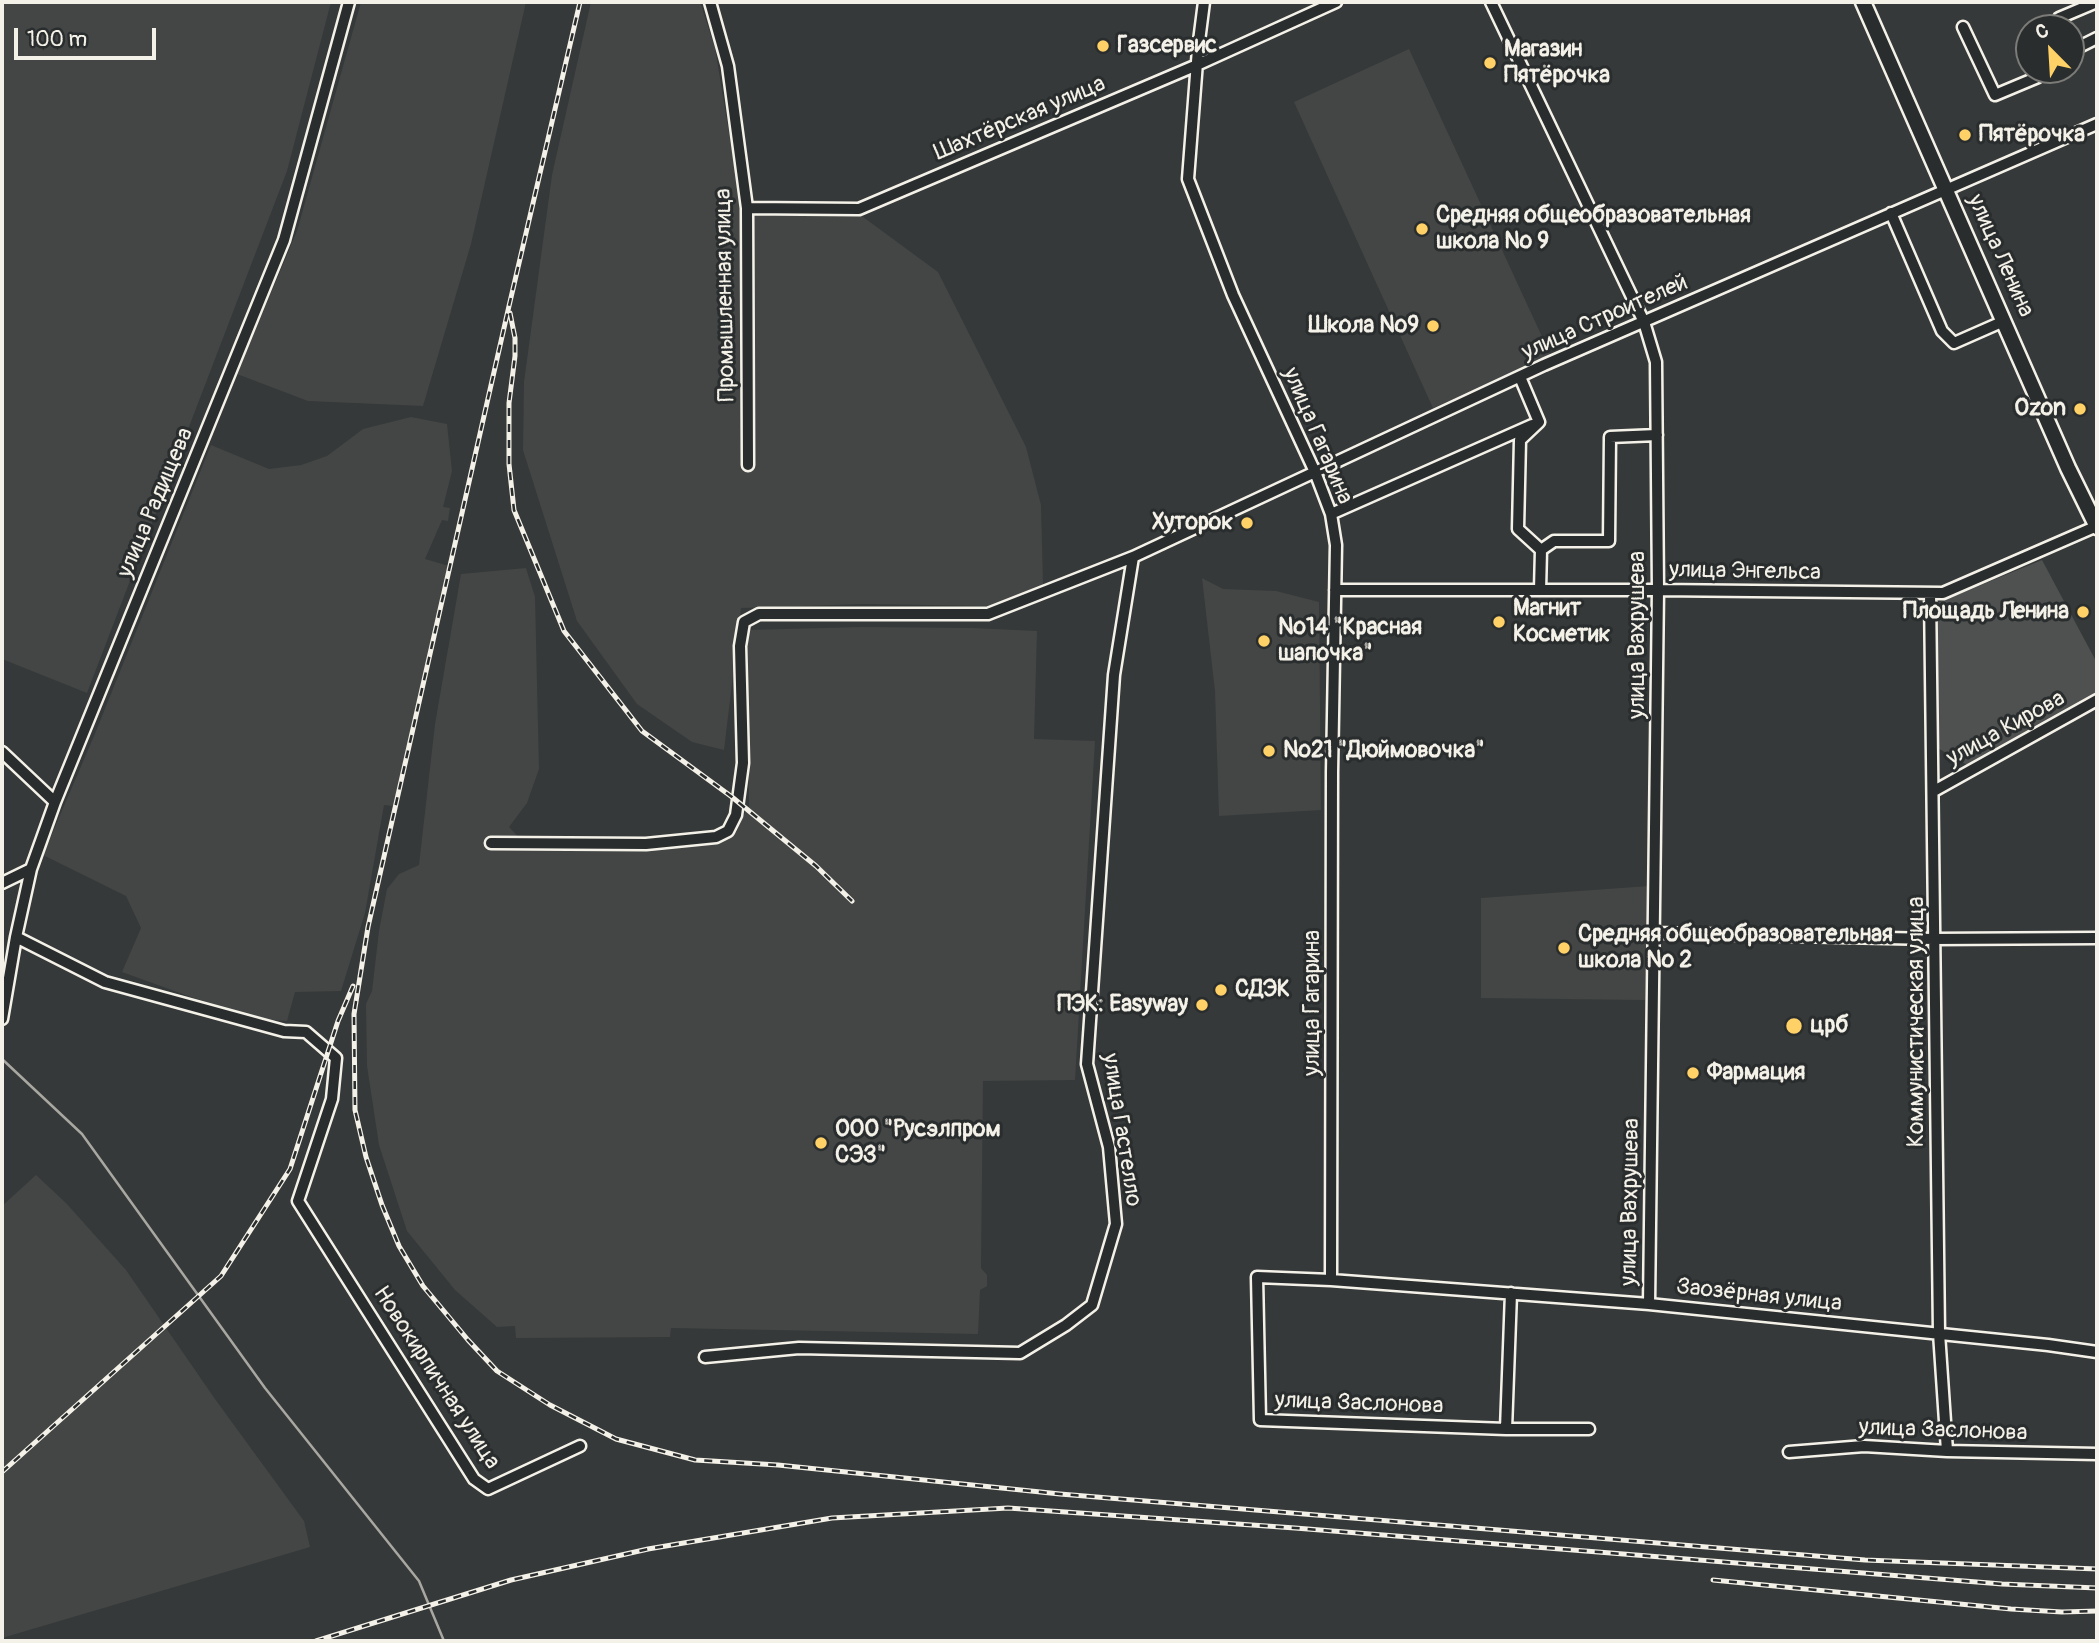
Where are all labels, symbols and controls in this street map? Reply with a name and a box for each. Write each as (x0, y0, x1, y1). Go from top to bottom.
scale bar (18, 14, 159, 58)
north arrow (2015, 14, 2085, 84)
text: С (2032, 18, 2053, 45)
text: 100 m (27, 26, 87, 53)
place label: Газсервис (1117, 32, 1217, 60)
place label: Магазин Пятёрочка (1504, 36, 1610, 90)
marker: Газсервис (1095, 38, 1111, 54)
marker: Магазин Пятёрочка (1482, 55, 1498, 71)
street label: Шахтёрская улица (930, 71, 1110, 167)
place label: Пятёрочка (1979, 121, 2085, 149)
marker: Пятёрочка (1957, 127, 1973, 143)
street label: Промышленная улица (710, 188, 742, 402)
street label: улица Ленина (1961, 190, 2039, 322)
place label: Средняя общеобразовательная школа № 9 (1436, 202, 1751, 256)
marker: Средняя общеобразовательная школа № 9 (1414, 221, 1430, 237)
street label: улица Строителей (1518, 269, 1692, 367)
place label: Школа №9 (1308, 312, 1419, 340)
marker: Школа №9 (1425, 318, 1441, 334)
street label: улица Гагарина (1276, 364, 1358, 508)
place label: Ozon (2014, 395, 2066, 423)
marker: Ozon (2072, 401, 2088, 417)
street label: улица Радищева (112, 424, 200, 582)
place label: Хуторок (1152, 509, 1233, 537)
marker: Хуторок (1239, 515, 1255, 531)
street label: улица Вахрушева (1624, 551, 1652, 719)
street label: улица Энгельса (1669, 557, 1821, 587)
place label: Магнит Косметик (1513, 595, 1610, 649)
place label: Площадь Ленина (1903, 598, 2069, 626)
marker: Площадь Ленина (2075, 604, 2091, 620)
place label: №14 "Красная шапочка" (1278, 614, 1422, 668)
marker: Магнит Косметик (1491, 614, 1507, 630)
marker: №14 "Красная шапочка" (1256, 633, 1272, 649)
street label: улица Кирова (1942, 685, 2070, 773)
place label: №21 "Дюймовочка" (1283, 737, 1485, 765)
marker: №21 "Дюймовочка" (1261, 743, 1277, 759)
street label: Коммунистическая улица (1903, 897, 1931, 1147)
place label: Средняя общеобразовательная школа № 2 (1578, 921, 1893, 975)
street label: улица Гагарина (1299, 930, 1327, 1076)
marker: Средняя общеобразовательная школа № 2 (1556, 940, 1572, 956)
place label: СДЭК (1235, 976, 1290, 1004)
marker: СДЭК (1213, 982, 1229, 998)
place label: ПЭК: Easyway (1057, 991, 1188, 1019)
marker: ПЭК: Easyway (1194, 997, 1210, 1013)
place label: црб (1810, 1012, 1848, 1040)
marker: црб (1784, 1016, 1804, 1036)
street label: улица Гастелло (1095, 1051, 1147, 1209)
place label: Фармация (1707, 1059, 1805, 1087)
marker: Фармация (1685, 1065, 1701, 1081)
place label: ООО "Русэлпром СЭЗ" (835, 1116, 1001, 1170)
street label: улица Вахрушева (1616, 1118, 1646, 1286)
marker: ООО "Русэлпром СЭЗ" (813, 1135, 829, 1151)
street label: Заозёрная улица (1675, 1274, 1843, 1318)
street label: Новокирпичная улица (367, 1281, 505, 1475)
street label: улица Заслонова (1274, 1387, 1444, 1421)
street label: улица Заслонова (1858, 1414, 2028, 1448)

